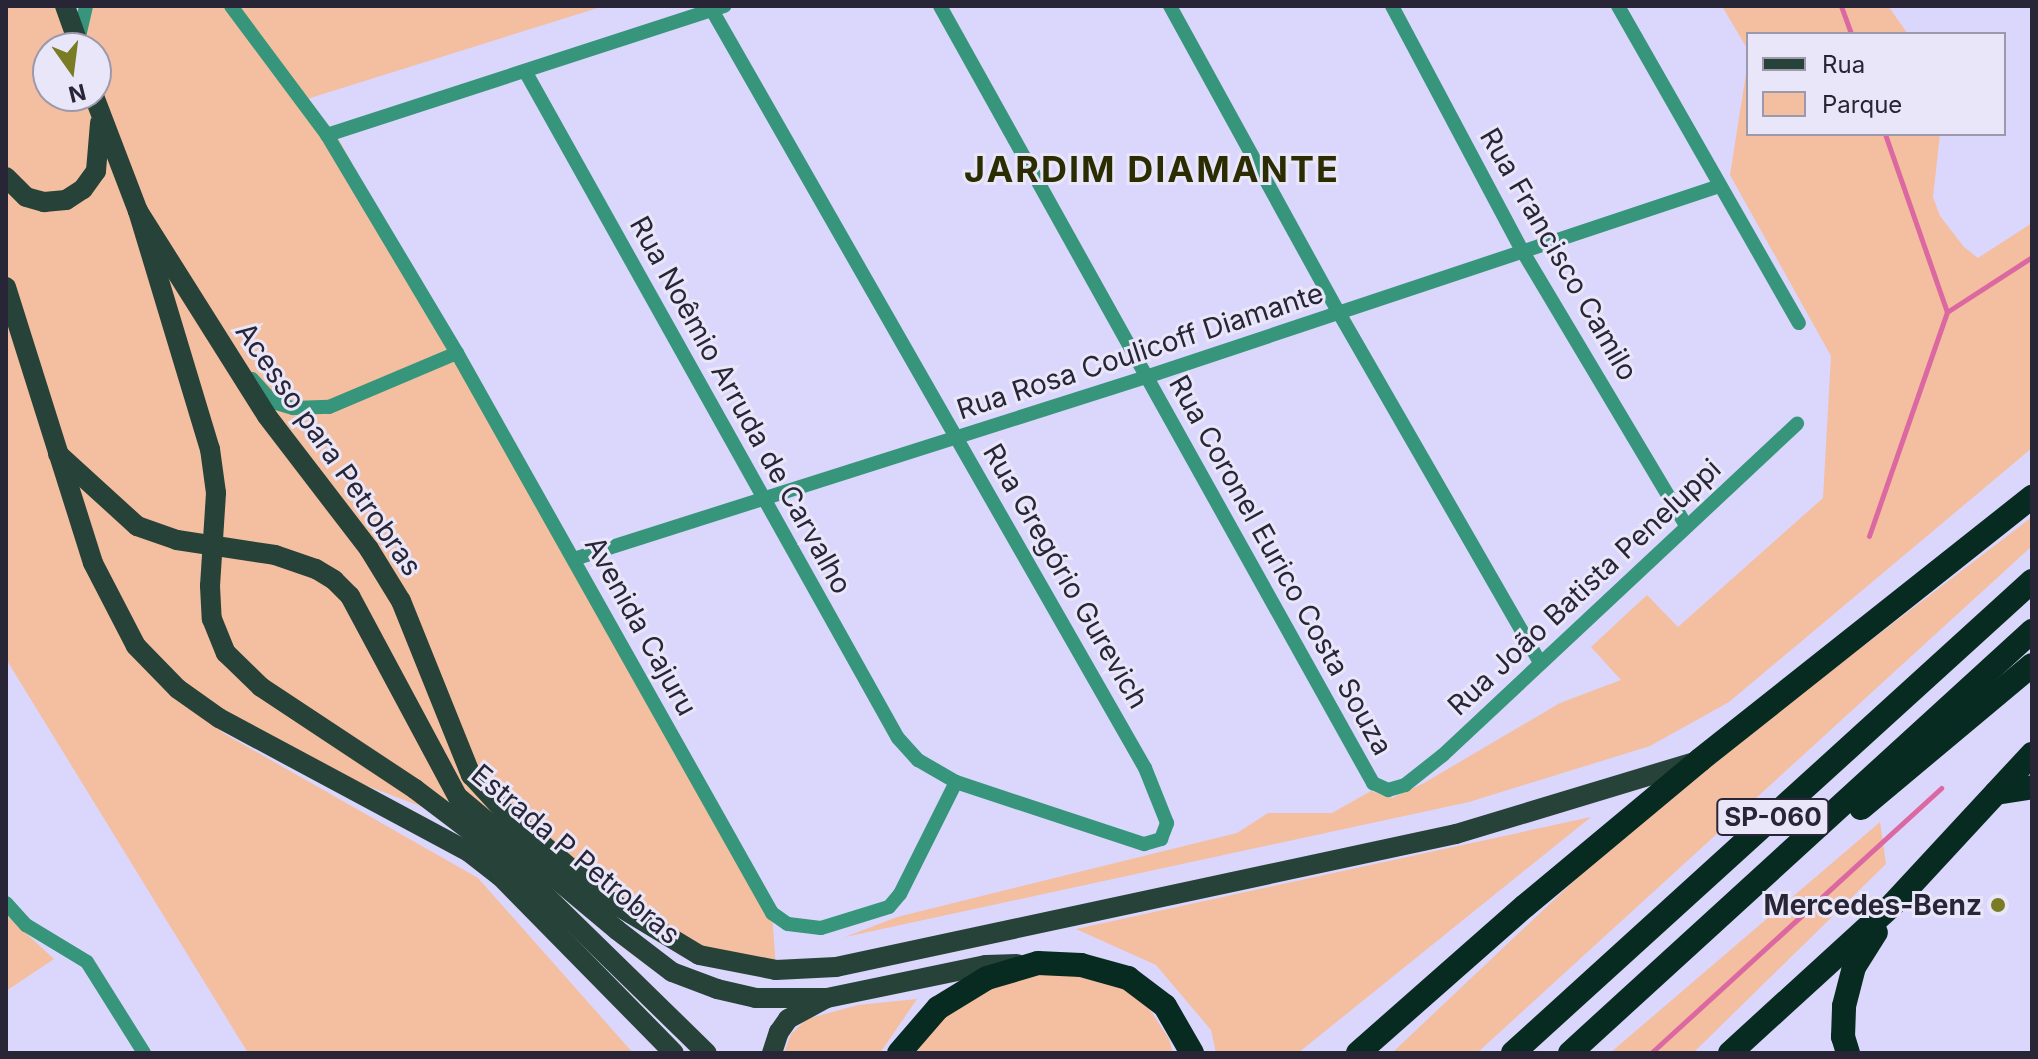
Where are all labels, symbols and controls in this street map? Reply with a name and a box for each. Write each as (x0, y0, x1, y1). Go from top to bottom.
north arrow (32, 32, 112, 112)
legend (1746, 32, 2006, 136)
text: Rua (1822, 50, 1865, 79)
text: N (66, 79, 89, 108)
text: Parque (1822, 90, 1902, 119)
street label: Rua Francisco Camilo (1473, 122, 1645, 386)
district label: JARDIM DIAMANTE (964, 148, 1340, 192)
street label: Rua Noêmio Arruda de Carvalho (623, 210, 859, 600)
street label: Rua Rosa Coulicoff Diamante (953, 276, 1327, 426)
street label: Acesso para Petrobras (229, 316, 429, 582)
street label: Rua Coronel Eurico Costa Souza (1162, 369, 1400, 761)
street label: Rua Gregório Gurevich (976, 438, 1156, 714)
street label: Rua João Batista Peneluppi (1441, 452, 1727, 722)
street label: Avenida Cajuru (578, 531, 704, 721)
street label: Estrada P Petrobras (465, 757, 687, 951)
road number: SP-060 (1715, 795, 1831, 839)
place label: Mercedes-Benz (1764, 888, 1982, 922)
marker: Mercedes-Benz (1989, 896, 2007, 914)

